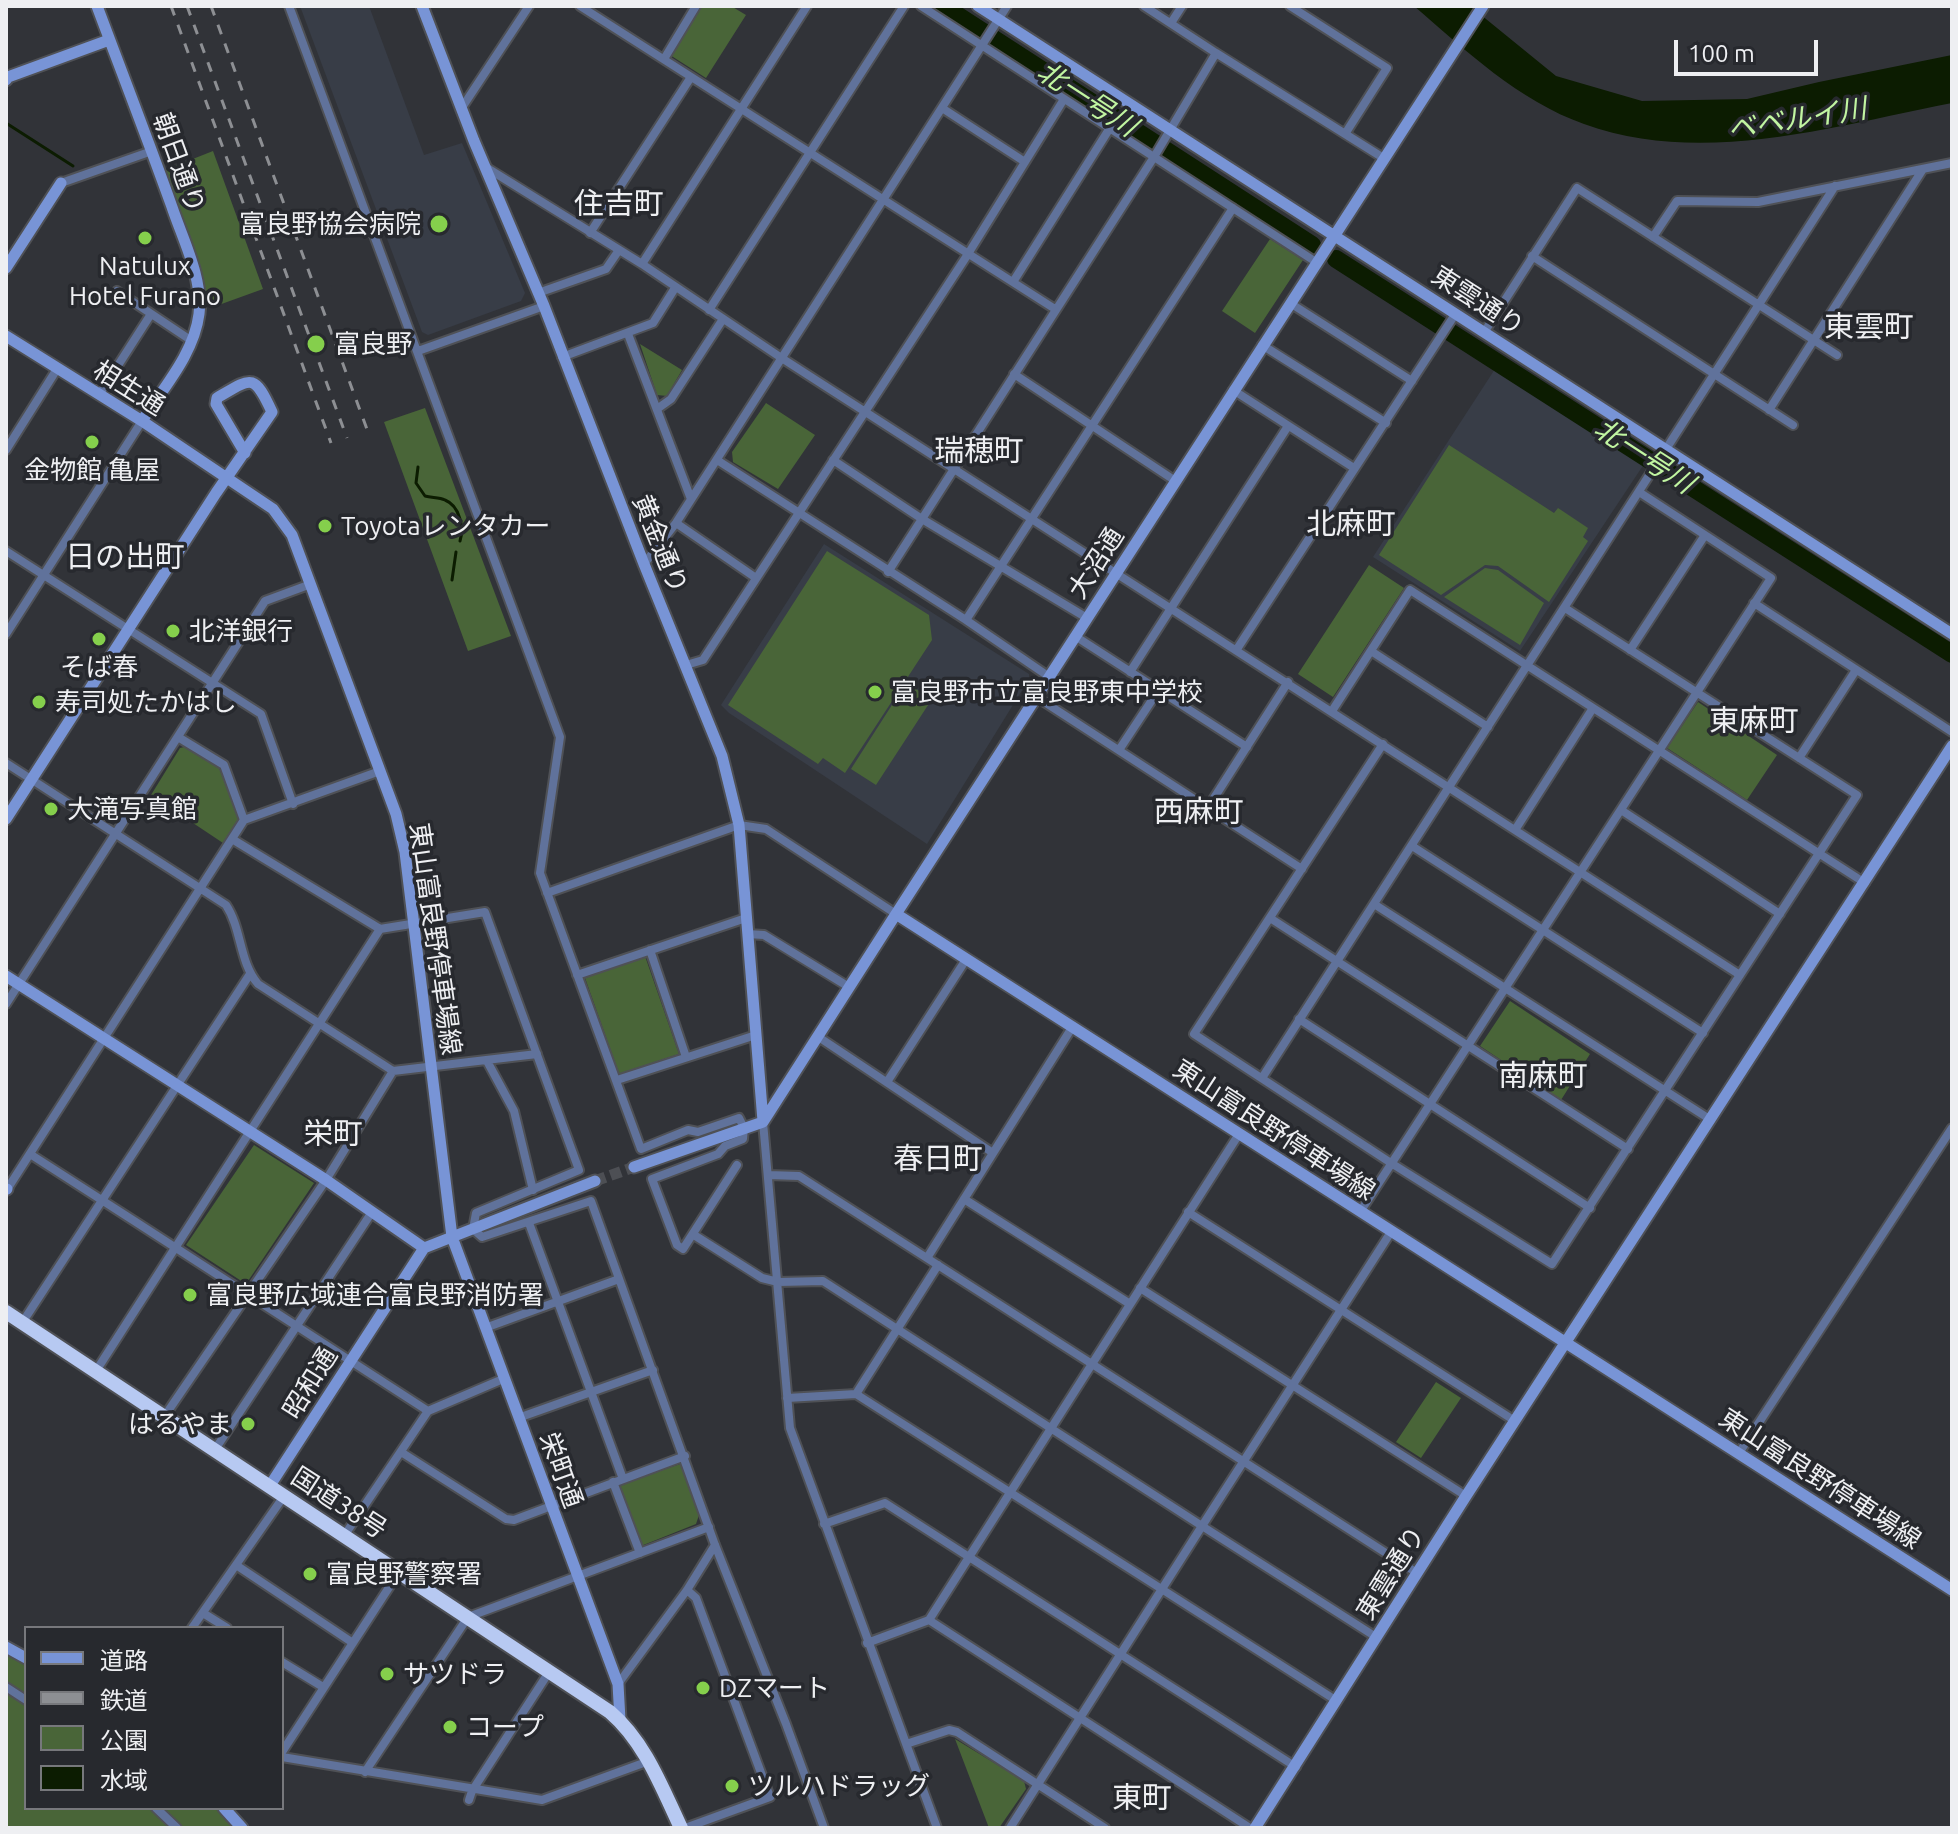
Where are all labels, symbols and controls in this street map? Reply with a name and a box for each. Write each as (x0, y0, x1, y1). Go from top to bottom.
scale bar (1678, 24, 1822, 74)
text: 100 m (1688, 40, 1755, 67)
water label: 北一号川 (1031, 54, 1143, 144)
water label: ベベルイ川 (1725, 91, 1869, 147)
street label: 朝日通り (147, 109, 211, 217)
district label: 住吉町 (574, 186, 664, 222)
place label: 富良野協会病院 (239, 208, 421, 240)
marker: 富良野協会病院 (428, 213, 450, 235)
marker: Natulux Hotel Furano (136, 229, 154, 247)
place label: Natulux Hotel Furano (69, 250, 221, 312)
street label: 東雲通り (1426, 260, 1530, 342)
district label: 東雲町 (1824, 309, 1914, 345)
place label: 富良野 (334, 328, 412, 360)
marker: 富良野 (305, 333, 327, 355)
street label: 相生通 (88, 354, 170, 422)
water label: 北一号川 (1588, 411, 1700, 501)
marker: 金物館 亀屋 (83, 433, 101, 451)
district label: 瑞穂町 (934, 433, 1024, 469)
place label: 金物館 亀屋 (24, 454, 160, 486)
street label: 黄金通り (626, 490, 694, 598)
district label: 北麻町 (1306, 506, 1396, 542)
place label: Toyotaレンタカー (341, 510, 551, 542)
marker: Toyotaレンタカー (316, 517, 334, 535)
street label: 大沼通 (1062, 522, 1130, 604)
district label: 日の出町 (65, 539, 185, 575)
place label: 北洋銀行 (189, 615, 293, 647)
marker: 北洋銀行 (164, 622, 182, 640)
marker: そば春 (90, 630, 108, 648)
place label: そば春 (60, 651, 138, 683)
place label: 富良野市立富良野東中学校 (891, 676, 1203, 708)
marker: 富良野市立富良野東中学校 (866, 683, 884, 701)
place label: 寿司処たかはし (55, 686, 237, 718)
marker: 寿司処たかはし (30, 693, 48, 711)
district label: 東麻町 (1709, 703, 1799, 739)
place label: 大滝写真館 (67, 793, 197, 825)
district label: 西麻町 (1154, 794, 1244, 830)
marker: 大滝写真館 (42, 800, 60, 818)
street label: 東山富良野停車場線 (403, 821, 467, 1057)
street label: 東山富良野停車場線 (1167, 1053, 1381, 1207)
district label: 南麻町 (1498, 1058, 1588, 1094)
district label: 栄町 (303, 1116, 363, 1152)
district label: 春日町 (893, 1141, 983, 1177)
place label: 富良野広域連合富良野消防署 (206, 1279, 544, 1311)
marker: 富良野広域連合富良野消防署 (181, 1286, 199, 1304)
street label: 昭和通 (276, 1342, 344, 1424)
street label: 東山富良野停車場線 (1713, 1402, 1927, 1556)
place label: はるやま (128, 1408, 232, 1440)
marker: はるやま (239, 1415, 257, 1433)
street label: 栄町通 (533, 1428, 589, 1512)
street label: 国道38号 (285, 1461, 393, 1545)
street label: 東雲通り (1350, 1521, 1432, 1625)
place label: 富良野警察署 (326, 1558, 482, 1590)
marker: 富良野警察署 (301, 1565, 319, 1583)
legend (24, 1626, 284, 1810)
text: 道路 (100, 1647, 148, 1674)
place label: サツドラ (403, 1658, 507, 1690)
marker: サツドラ (378, 1665, 396, 1683)
place label: DZマート (719, 1672, 830, 1704)
marker: DZマート (694, 1679, 712, 1697)
text: 鉄道 (100, 1687, 148, 1714)
place label: コープ (466, 1711, 544, 1743)
marker: コープ (441, 1718, 459, 1736)
text: 公園 (100, 1727, 148, 1754)
text: 水域 (100, 1767, 148, 1794)
place label: ツルハドラッグ (748, 1770, 930, 1802)
marker: ツルハドラッグ (723, 1777, 741, 1795)
district label: 東町 (1112, 1780, 1172, 1816)

